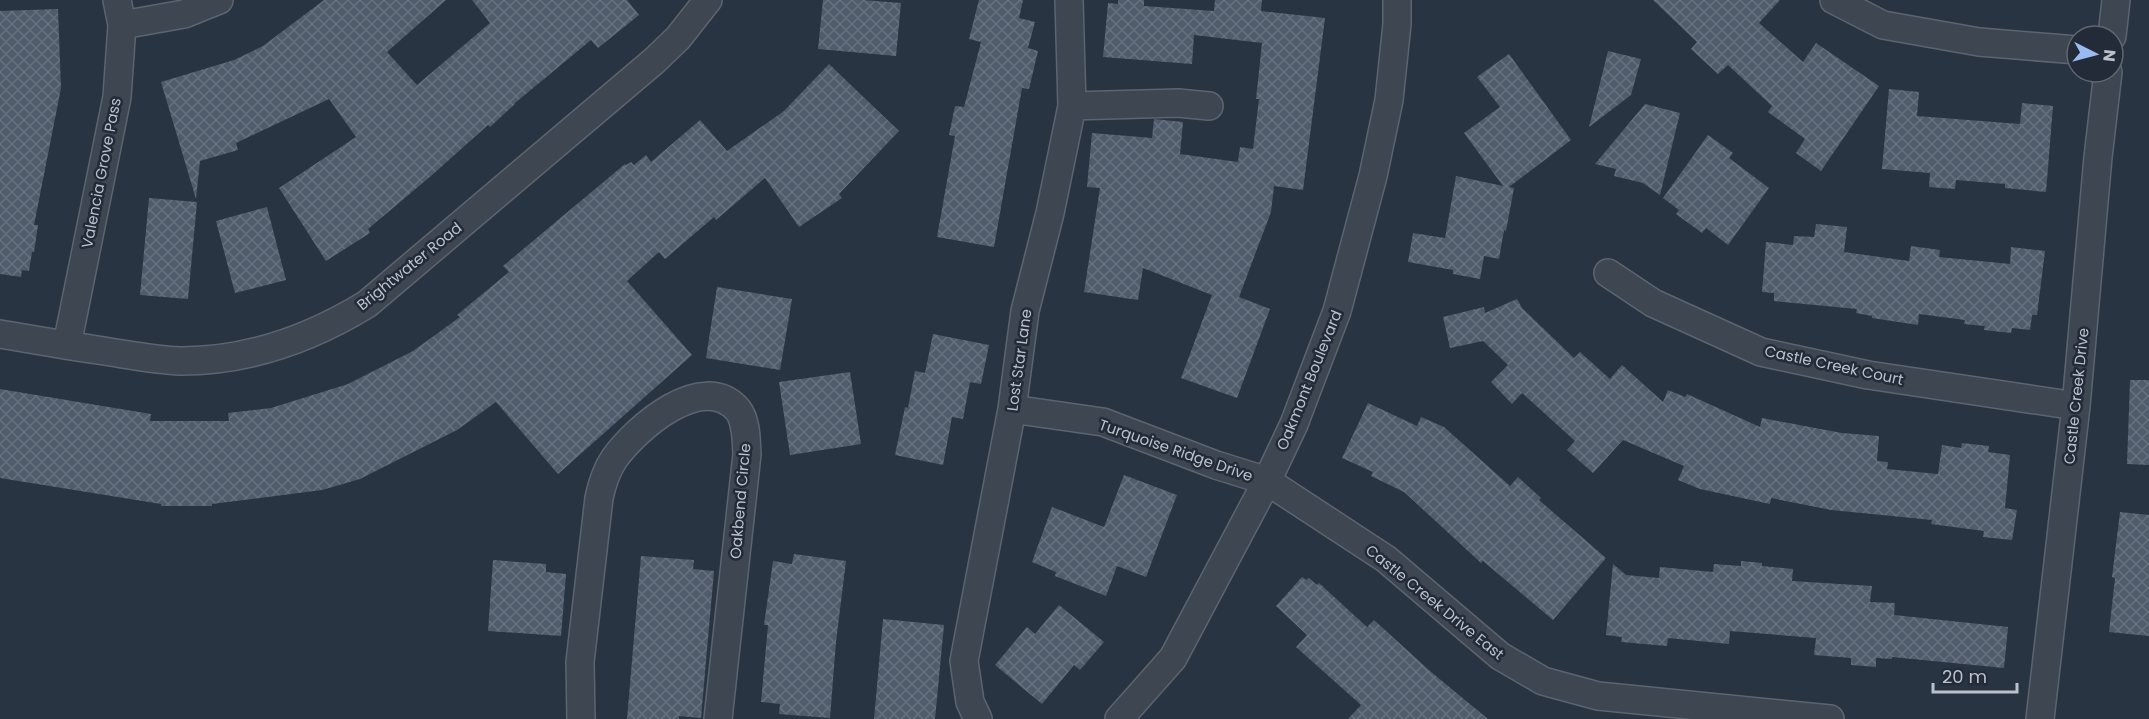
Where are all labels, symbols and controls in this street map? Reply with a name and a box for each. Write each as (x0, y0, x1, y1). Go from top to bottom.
north arrow (2065, 24, 2125, 84)
text: N (2097, 48, 2121, 63)
street label: Valencia Grove Pass (76, 96, 126, 250)
street label: Brightwater Road (352, 217, 466, 315)
street label: Oakmont Boulevard (1271, 307, 1347, 453)
street label: Lost Star Lane (1001, 308, 1037, 412)
street label: Castle Creek Drive (2058, 327, 2094, 465)
street label: Castle Creek Court (1763, 340, 1905, 390)
street label: Turquoise Ridge Drive (1096, 414, 1256, 486)
street label: Oakbend Circle (724, 442, 756, 560)
street label: Castle Creek Drive East (1361, 540, 1509, 664)
scale bar (1933, 656, 2017, 694)
text: 20 m (1942, 664, 1987, 689)

